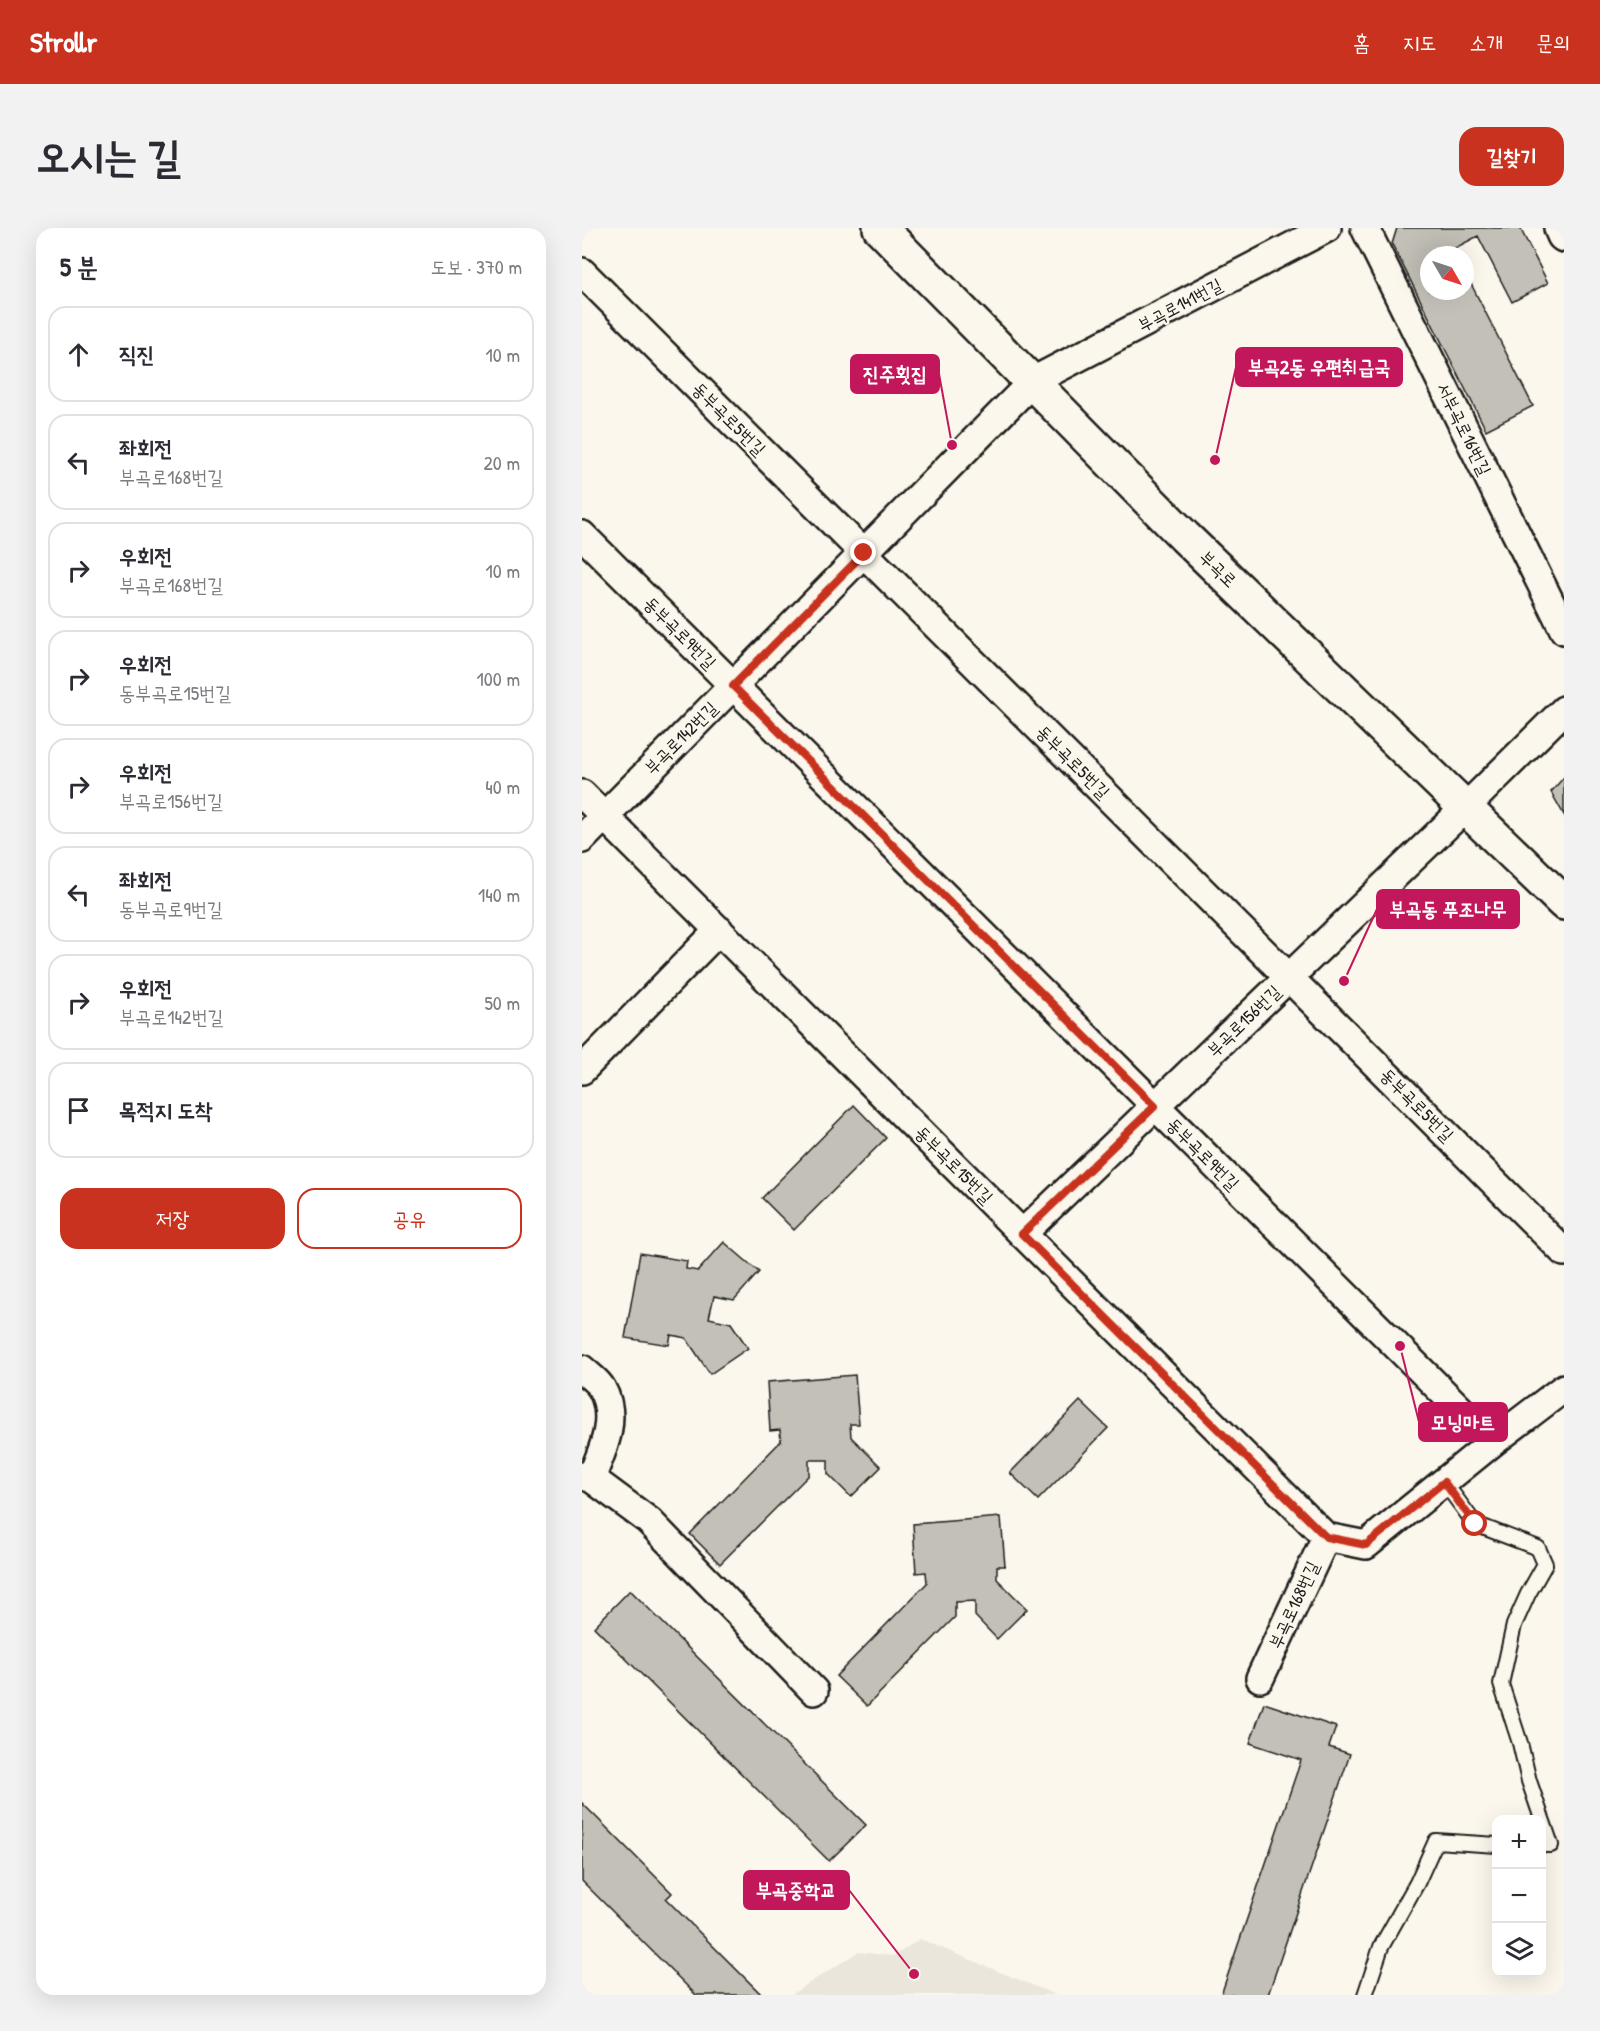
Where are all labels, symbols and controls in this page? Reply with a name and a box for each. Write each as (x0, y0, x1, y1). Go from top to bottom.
text: Strollr (30, 23, 97, 61)
text: 홈 (1353, 28, 1370, 57)
text: 지도 (1403, 28, 1436, 57)
text: 소개 (1469, 28, 1503, 57)
text: 문의 (1536, 28, 1570, 57)
text: 오시는 길 (36, 127, 181, 184)
button: 길찾기 (1459, 127, 1564, 186)
north arrow (1420, 246, 1474, 300)
text: 5 분 (60, 249, 98, 284)
text: 도보 · 370 m (431, 253, 522, 280)
street label: 부곡로141번길 (1133, 272, 1227, 337)
icon: ahead (62, 338, 95, 371)
text: 직진 (119, 339, 154, 369)
text: 10 m (486, 341, 520, 368)
callout: 부곡2동 우편취급국 (1236, 348, 1402, 386)
text: 부곡2동 우편취급국 (1248, 353, 1390, 380)
callout: 진주횟집 (851, 355, 939, 393)
text: 진주횟집 (863, 360, 927, 387)
street label: 동부곡로5번길 (687, 376, 772, 461)
street label: 서부곡로16번길 (1431, 378, 1498, 480)
text: 좌회전 (119, 433, 172, 463)
icon: left (62, 446, 95, 479)
text: 20 m (483, 449, 520, 476)
text: 부곡로168번길 (119, 463, 223, 490)
route end (850, 539, 876, 565)
text: 우회전 (119, 541, 172, 571)
street label: 부곡로 (1194, 545, 1243, 593)
icon: right (62, 554, 95, 587)
text: 10 m (486, 557, 520, 584)
text: 부곡로168번길 (119, 571, 223, 598)
street label: 동부곡로9번길 (638, 591, 723, 675)
text: 우회전 (119, 649, 172, 679)
icon: right (62, 662, 95, 695)
text: 100 m (477, 665, 520, 692)
text: 동부곡로15번길 (119, 679, 231, 706)
street label: 부곡로142번길 (639, 695, 723, 780)
street label: 동부곡로5번길 (1031, 719, 1116, 804)
text: 우회전 (119, 757, 172, 787)
icon: right (62, 770, 95, 803)
text: 40 m (485, 773, 520, 800)
text: 부곡로156번길 (119, 787, 223, 814)
text: 좌회전 (119, 865, 172, 895)
icon: left (62, 878, 95, 911)
text: 140 m (478, 881, 520, 908)
callout: 부곡동 푸조나무 (1377, 890, 1519, 928)
text: 동부곡로9번길 (119, 895, 223, 922)
text: 부곡동 푸조나무 (1389, 895, 1507, 922)
text: 우회전 (119, 973, 172, 1003)
street label: 부곡로156번길 (1201, 979, 1286, 1062)
icon: right (62, 986, 95, 1019)
text: 50 m (484, 989, 520, 1016)
text: 부곡로142번길 (119, 1003, 224, 1030)
street label: 동부곡로5번길 (1375, 1062, 1460, 1147)
icon: arrive (62, 1094, 95, 1127)
text: 목적지 도착 (119, 1095, 213, 1125)
street label: 동부곡로9번길 (1161, 1112, 1246, 1196)
street label: 동부곡로15번길 (910, 1120, 999, 1210)
button: 저장 (60, 1188, 285, 1249)
button: 공유 (297, 1188, 522, 1249)
callout: 모닝마트 (1419, 1403, 1507, 1441)
text: 모닝마트 (1431, 1408, 1495, 1435)
route start (1461, 1510, 1487, 1536)
street label: 부곡로168번길 (1262, 1556, 1325, 1653)
map controls (1492, 1815, 1546, 1977)
button: + (1492, 1815, 1546, 1869)
button: − (1492, 1869, 1546, 1923)
callout: 부곡중학교 (744, 1871, 849, 1909)
text: 부곡중학교 (756, 1876, 836, 1903)
button: layers (1492, 1923, 1546, 1977)

